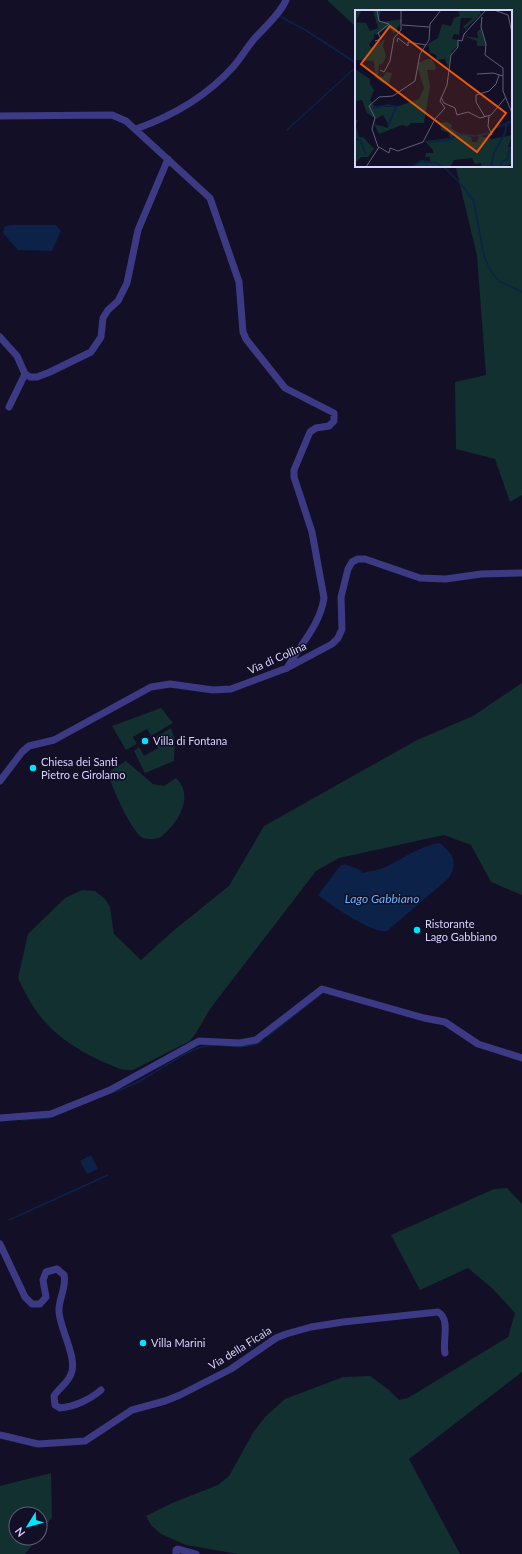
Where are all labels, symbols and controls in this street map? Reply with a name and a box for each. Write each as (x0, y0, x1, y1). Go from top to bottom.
inset map (355, 10, 512, 167)
street label: Via di Collina (245, 639, 308, 676)
place label: Villa di Fontana (153, 734, 227, 747)
marker: Villa di Fontana (140, 736, 150, 746)
place label: Chiesa dei Santi Pietro e Girolamo (41, 755, 125, 781)
marker: Chiesa dei Santi Pietro e Girolamo (28, 763, 38, 773)
water label: Lago Gabbiano (345, 891, 419, 906)
place label: Ristorante Lago Gabbiano (425, 917, 497, 943)
marker: Ristorante Lago Gabbiano (412, 925, 422, 935)
street label: Via della Ficaia (206, 1323, 273, 1372)
place label: Villa Marini (151, 1336, 206, 1349)
marker: Villa Marini (138, 1338, 148, 1348)
north arrow (8, 1506, 48, 1546)
text: N (12, 1525, 27, 1540)

